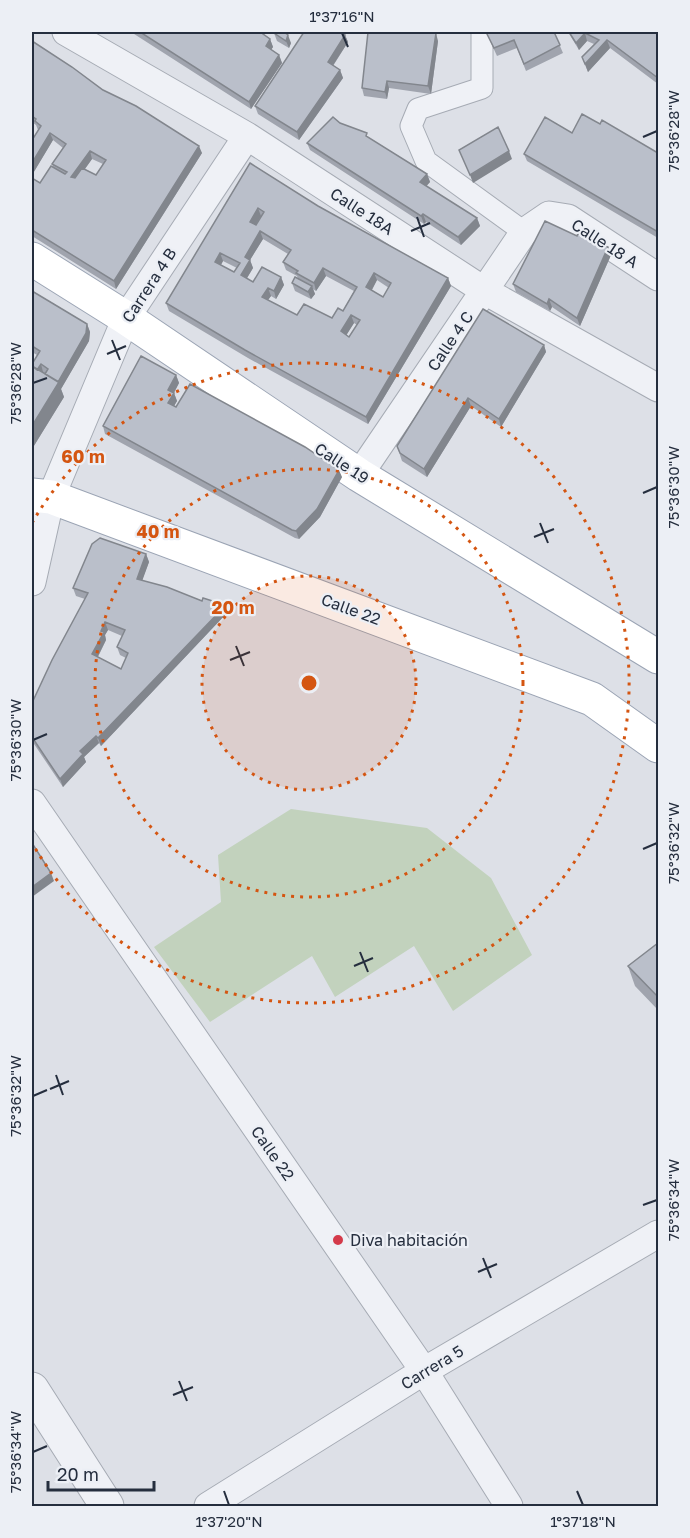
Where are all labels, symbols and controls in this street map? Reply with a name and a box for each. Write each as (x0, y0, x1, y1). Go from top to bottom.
text: 1°37'16"N (309, 7, 375, 25)
text: 75°36'28"W (664, 90, 682, 172)
street label: Calle 18A (327, 183, 398, 239)
street label: Calle 18 A (568, 214, 642, 272)
street label: Carrera 4 B (117, 244, 181, 326)
street label: Calle 4 C (423, 307, 477, 375)
text: 75°36'28"W (6, 342, 24, 424)
street label: Calle 19 (311, 438, 373, 488)
text: 60 m (61, 445, 105, 467)
text: 75°36'30"W (664, 446, 682, 528)
text: 40 m (136, 520, 180, 542)
street label: Calle 22 (319, 589, 383, 629)
text: 20 m (212, 596, 254, 618)
centre of rings (299, 673, 319, 693)
text: 75°36'30"W (6, 699, 24, 781)
text: 75°36'32"W (664, 802, 682, 884)
text: 75°36'32"W (6, 1055, 24, 1137)
street label: Calle 22 (247, 1122, 299, 1184)
text: 75°36'34"W (664, 1159, 682, 1241)
place label: Diva habitación (350, 1230, 468, 1250)
marker: Diva habitación (331, 1233, 345, 1247)
street label: Carrera 5 (397, 1340, 467, 1394)
text: 75°36'34"W (6, 1411, 24, 1493)
scale bar (48, 1454, 154, 1492)
text: 20 m (57, 1463, 99, 1485)
text: 1°37'20"N (195, 1512, 263, 1530)
text: 1°37'18"N (550, 1512, 616, 1530)

